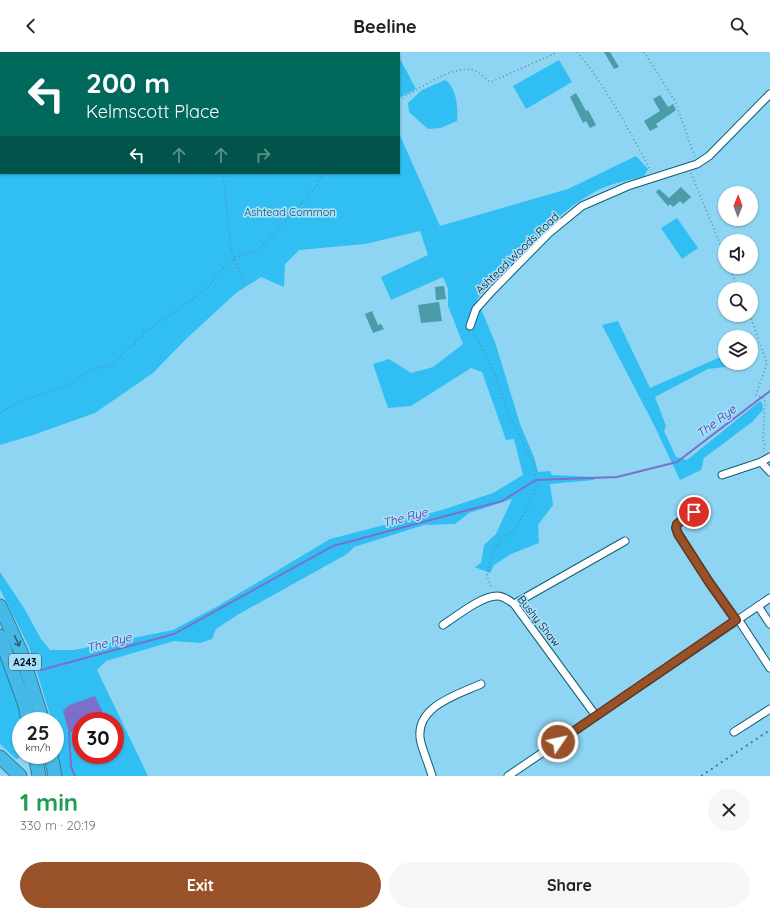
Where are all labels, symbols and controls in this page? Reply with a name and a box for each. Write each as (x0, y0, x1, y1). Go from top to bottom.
icon: back (20, 15, 42, 37)
text: Beeline (353, 15, 417, 38)
icon: search (728, 15, 750, 37)
text: 200 m (86, 65, 170, 100)
icon: left (20, 68, 72, 120)
text: Kelmscott Place (86, 100, 220, 123)
icon: left (126, 144, 148, 166)
icon: ahead (168, 144, 190, 166)
icon: ahead (210, 144, 232, 166)
icon: right (252, 144, 274, 166)
north arrow (718, 186, 758, 226)
map controls (718, 186, 758, 370)
park label: Ashtead Common (244, 205, 336, 219)
street label: Ashtead Woods Road (472, 210, 562, 296)
button: sound (718, 234, 758, 274)
button: search (718, 282, 758, 322)
button: layers (718, 330, 758, 370)
water label: The Rye (693, 401, 740, 441)
pin (677, 495, 711, 529)
icon: arrive (683, 501, 705, 523)
water label: The Rye (381, 504, 430, 530)
street label: Bushy Shaw (515, 593, 563, 649)
water label: The Rye (85, 629, 134, 655)
one-way arrow (13, 635, 21, 647)
road number: A243 (9, 654, 41, 670)
speed limit sign: 30 (72, 712, 124, 764)
text: 25 (27, 720, 49, 745)
position arrow (537, 721, 579, 763)
text: km/h (25, 741, 51, 754)
text: 1 min (20, 787, 78, 817)
button: close (708, 789, 750, 831)
text: 330 m · 20:19 (20, 817, 96, 833)
button: Exit (20, 862, 381, 908)
button: Share (389, 862, 750, 908)

